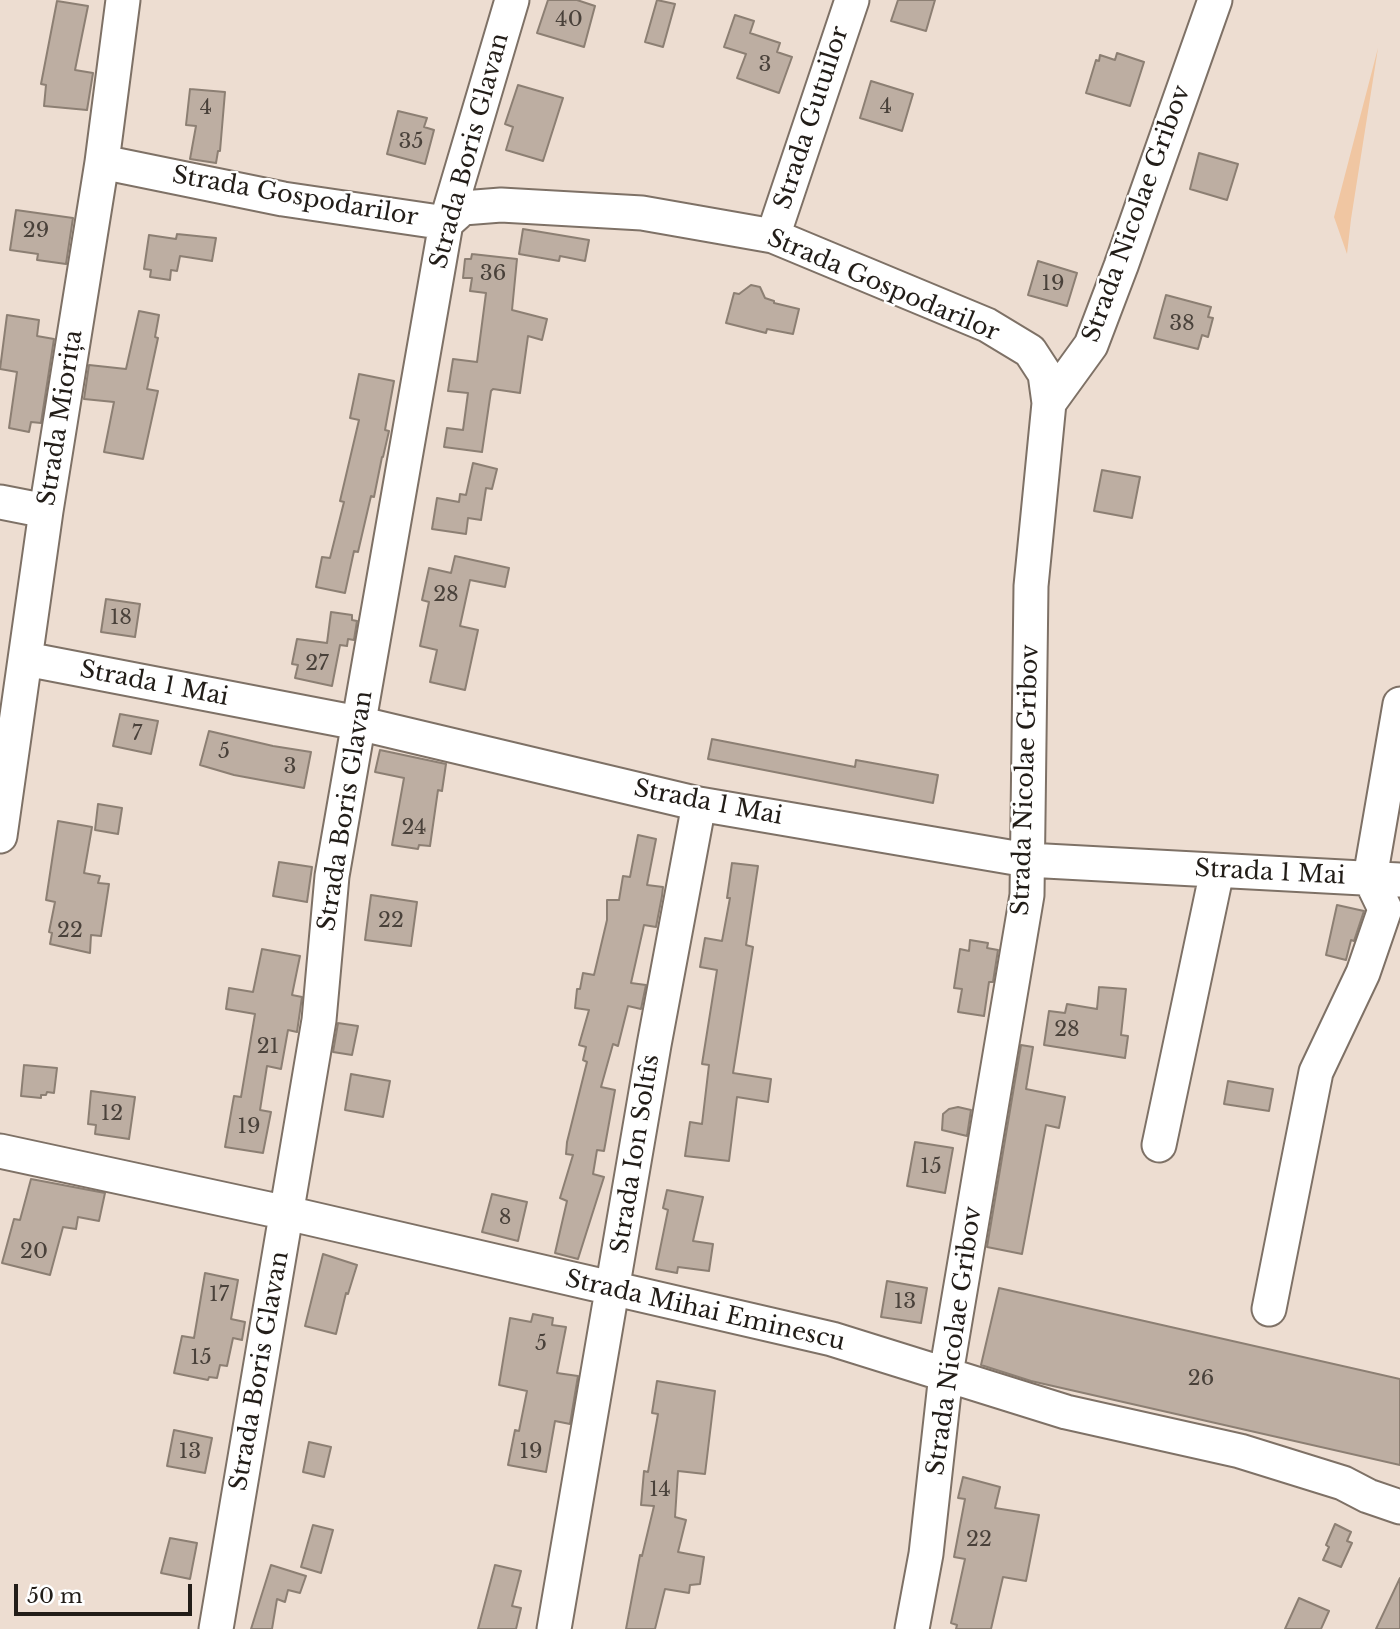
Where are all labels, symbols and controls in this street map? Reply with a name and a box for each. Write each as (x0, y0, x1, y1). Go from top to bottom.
house number: 40 (555, 7, 583, 33)
street label: Strada Gutuilor (769, 23, 855, 213)
street label: Strada Boris Glavan (425, 30, 515, 272)
house number: 3 (759, 52, 771, 78)
street label: Strada Nicolae Gribov (1077, 82, 1197, 346)
house number: 4 (880, 94, 892, 120)
house number: 4 (200, 95, 212, 121)
house number: 35 (399, 129, 423, 155)
street label: Strada Gospodarilor (170, 161, 420, 233)
house number: 29 (23, 218, 49, 244)
street label: Strada Gospodarilor (763, 224, 1003, 348)
house number: 36 (480, 261, 506, 287)
house number: 19 (1042, 271, 1064, 297)
house number: 38 (1169, 311, 1195, 337)
street label: Strada Miorița (33, 328, 89, 508)
house number: 28 (433, 582, 459, 608)
house number: 18 (110, 605, 132, 631)
street label: Strada Nicolae Gribov (1007, 644, 1045, 916)
house number: 27 (305, 651, 329, 677)
street label: Strada 1 Mai (77, 655, 231, 713)
street label: Strada Boris Glavan (313, 689, 379, 933)
house number: 7 (132, 721, 142, 747)
house number: 5 (218, 739, 230, 765)
house number: 3 (284, 754, 296, 780)
street label: Strada 1 Mai (631, 774, 785, 832)
house number: 24 (401, 815, 427, 841)
street label: Strada 1 Mai (1194, 855, 1346, 891)
house number: 22 (378, 908, 404, 934)
house number: 22 (57, 918, 83, 944)
house number: 28 (1054, 1017, 1080, 1043)
house number: 21 (257, 1034, 279, 1060)
street label: Strada Ion Soltîs (606, 1052, 666, 1256)
house number: 12 (101, 1101, 123, 1127)
house number: 19 (238, 1114, 260, 1140)
house number: 15 (920, 1154, 942, 1180)
house number: 8 (499, 1205, 511, 1231)
street label: Strada Nicolae Gribov (922, 1205, 988, 1477)
house number: 20 (20, 1239, 48, 1265)
street label: Strada Boris Glavan (225, 1249, 295, 1493)
street label: Strada Mihai Eminescu (562, 1265, 848, 1357)
house number: 17 (209, 1282, 229, 1308)
house number: 13 (894, 1289, 916, 1315)
house number: 5 (535, 1331, 547, 1357)
house number: 15 (190, 1345, 212, 1371)
house number: 26 (1188, 1366, 1214, 1392)
house number: 13 (179, 1439, 201, 1465)
house number: 19 (520, 1439, 542, 1465)
house number: 14 (649, 1477, 671, 1503)
house number: 22 (966, 1527, 992, 1553)
scale bar (18, 1570, 196, 1614)
text: 50 m (27, 1583, 82, 1609)

